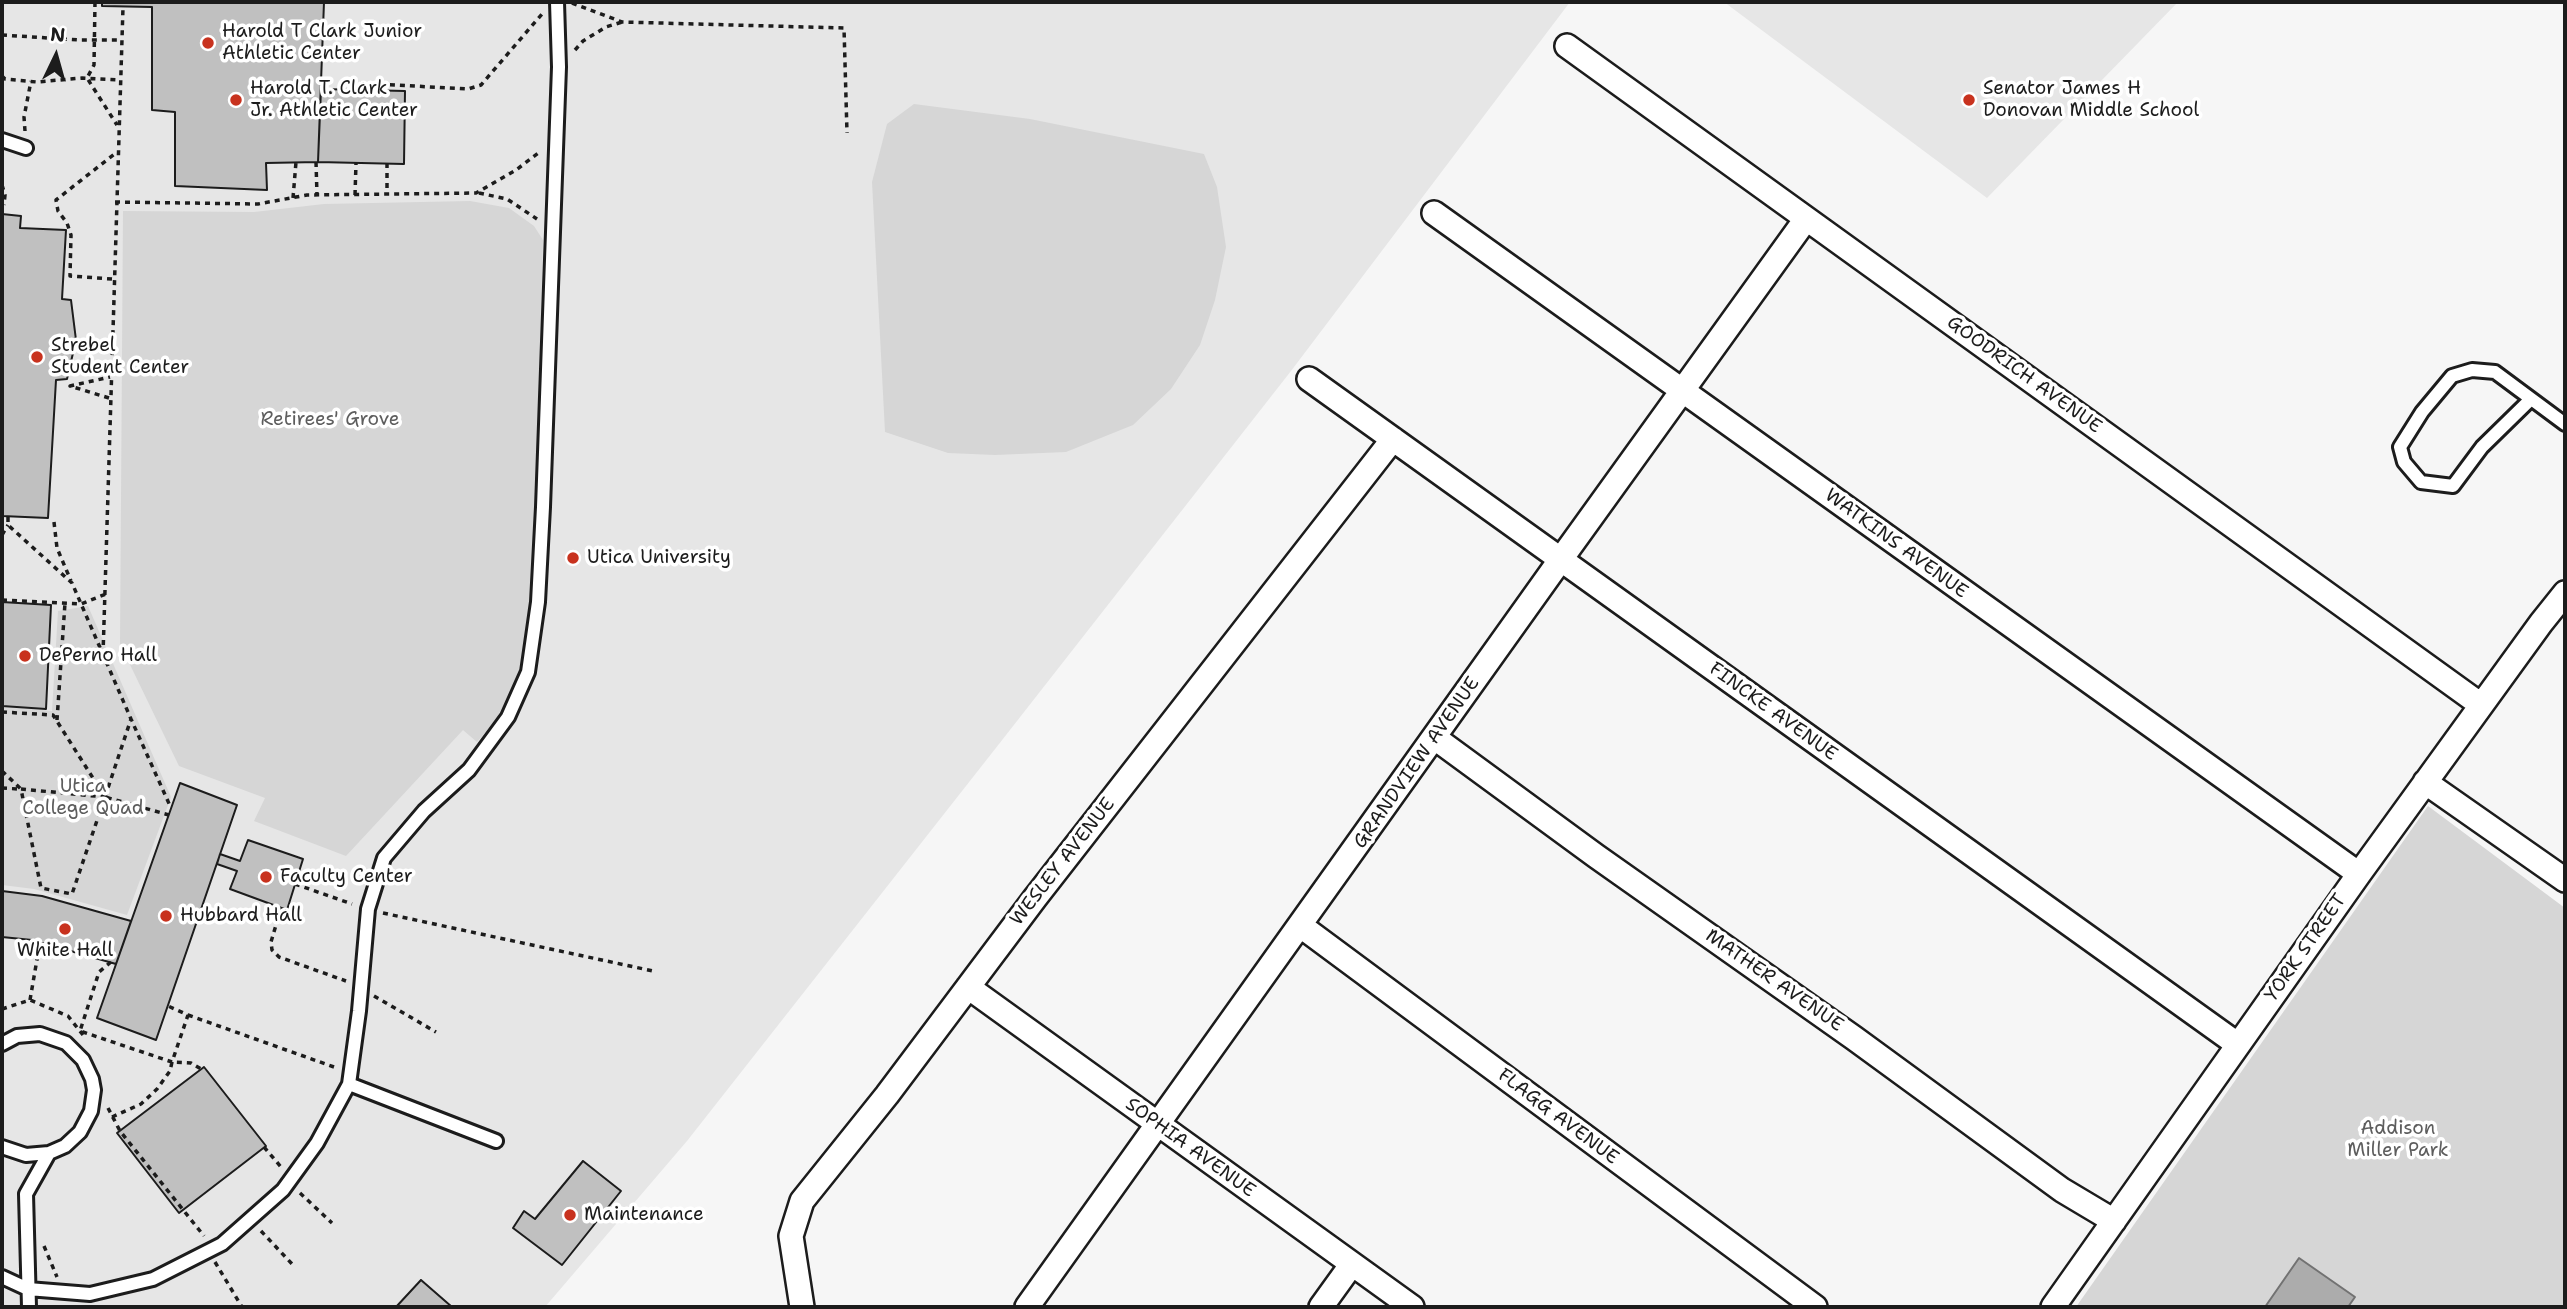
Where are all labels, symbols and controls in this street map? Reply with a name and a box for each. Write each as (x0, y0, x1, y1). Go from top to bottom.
north arrow (21, 21, 91, 91)
text: N (49, 21, 66, 48)
place label: Harold T Clark Junior Athletic Center (222, 21, 422, 65)
marker: Harold T Clark Junior Athletic Center (200, 35, 216, 51)
place label: Harold T. Clark Jr. Athletic Center (250, 78, 418, 122)
place label: Senator James H Donovan Middle School (1983, 78, 2199, 122)
marker: Harold T. Clark Jr. Athletic Center (228, 92, 244, 108)
marker: Senator James H Donovan Middle School (1961, 92, 1977, 108)
street label: GOODRICH AVENUE (1942, 311, 2106, 439)
place label: Strebel Student Center (51, 335, 189, 379)
marker: Strebel Student Center (29, 349, 45, 365)
park label: Retirees' Grove (260, 409, 400, 431)
street label: WATKINS AVENUE (1820, 484, 1972, 604)
place label: Utica University (587, 547, 731, 569)
marker: Utica University (565, 550, 581, 566)
place label: DePerno Hall (39, 645, 157, 667)
marker: DePerno Hall (17, 648, 33, 664)
street label: FINCKE AVENUE (1704, 658, 1842, 766)
street label: GRANDVIEW AVENUE (1349, 673, 1485, 853)
park label: Utica College Quad (22, 776, 144, 820)
street label: WESLEY AVENUE (1006, 793, 1120, 931)
place label: Faculty Center (280, 866, 413, 888)
marker: Faculty Center (258, 869, 274, 885)
street label: YORK STREET (2261, 890, 2351, 1006)
place label: Hubbard Hall (180, 905, 302, 927)
marker: Hubbard Hall (158, 908, 174, 924)
marker: White Hall (57, 921, 73, 937)
street label: MATHER AVENUE (1701, 925, 1847, 1037)
place label: White Hall (17, 940, 113, 962)
street label: FLAGG AVENUE (1493, 1064, 1623, 1170)
street label: SOPHIA AVENUE (1121, 1093, 1259, 1203)
park label: Addison Miller Park (2347, 1118, 2449, 1162)
place label: Maintenance (584, 1204, 704, 1226)
marker: Maintenance (562, 1207, 578, 1223)

